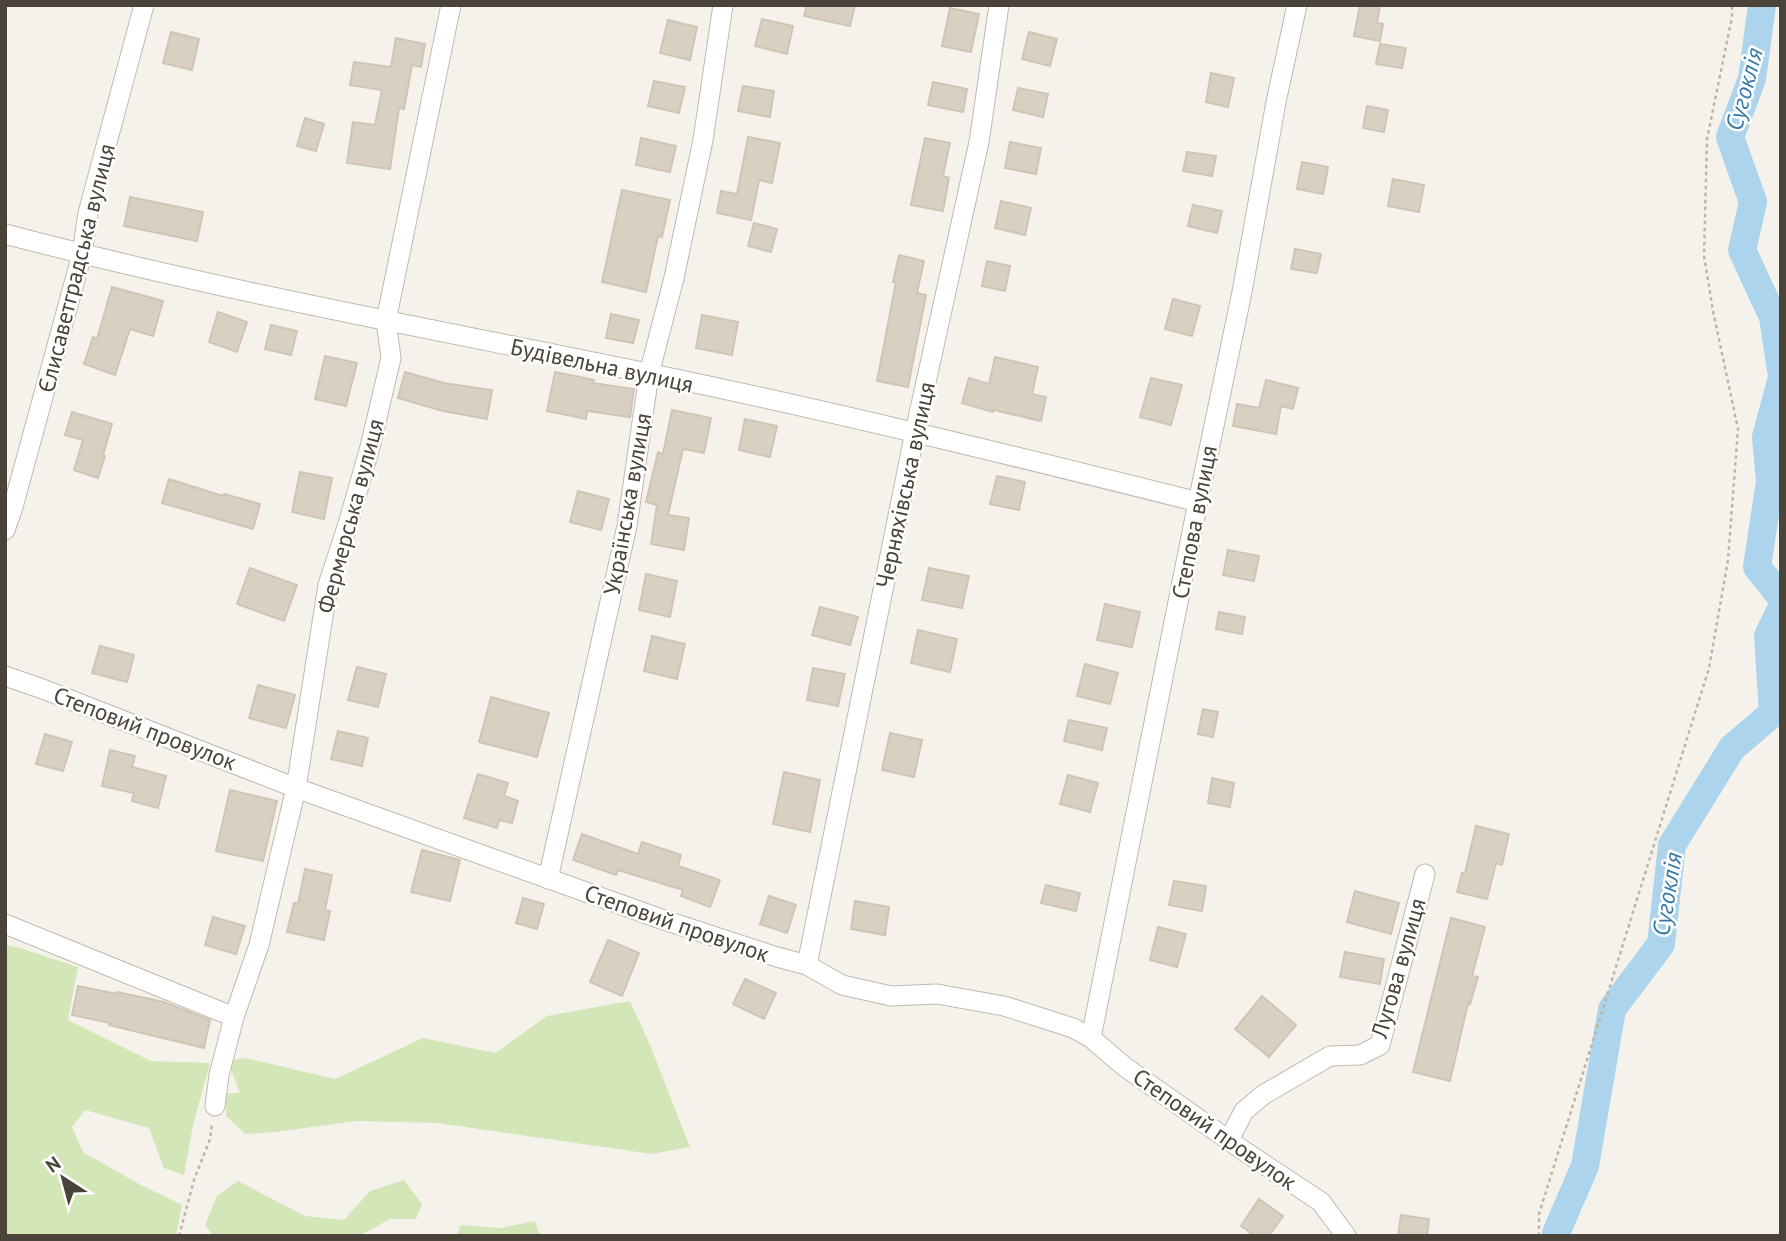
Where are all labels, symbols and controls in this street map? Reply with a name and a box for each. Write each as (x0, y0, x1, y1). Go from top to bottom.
water label: Сугоклія (1718, 44, 1770, 134)
street label: Єлисаветградська вулиця (31, 141, 121, 395)
street label: Будівельна вулиця (508, 331, 696, 399)
street label: Черняхівська вулиця (869, 379, 941, 591)
street label: Українська вулиця (597, 411, 657, 597)
street label: Фермерська вулиця (310, 416, 390, 616)
street label: Степова вулиця (1165, 443, 1223, 601)
street label: Степовий провулок (50, 680, 240, 776)
water label: Сугоклія (1645, 850, 1689, 938)
street label: Степовий провулок (581, 878, 773, 968)
street label: Лугова вулиця (1364, 895, 1432, 1042)
street label: Степовий провулок (1127, 1062, 1303, 1196)
north arrow (28, 1143, 98, 1213)
text: N (41, 1151, 65, 1178)

